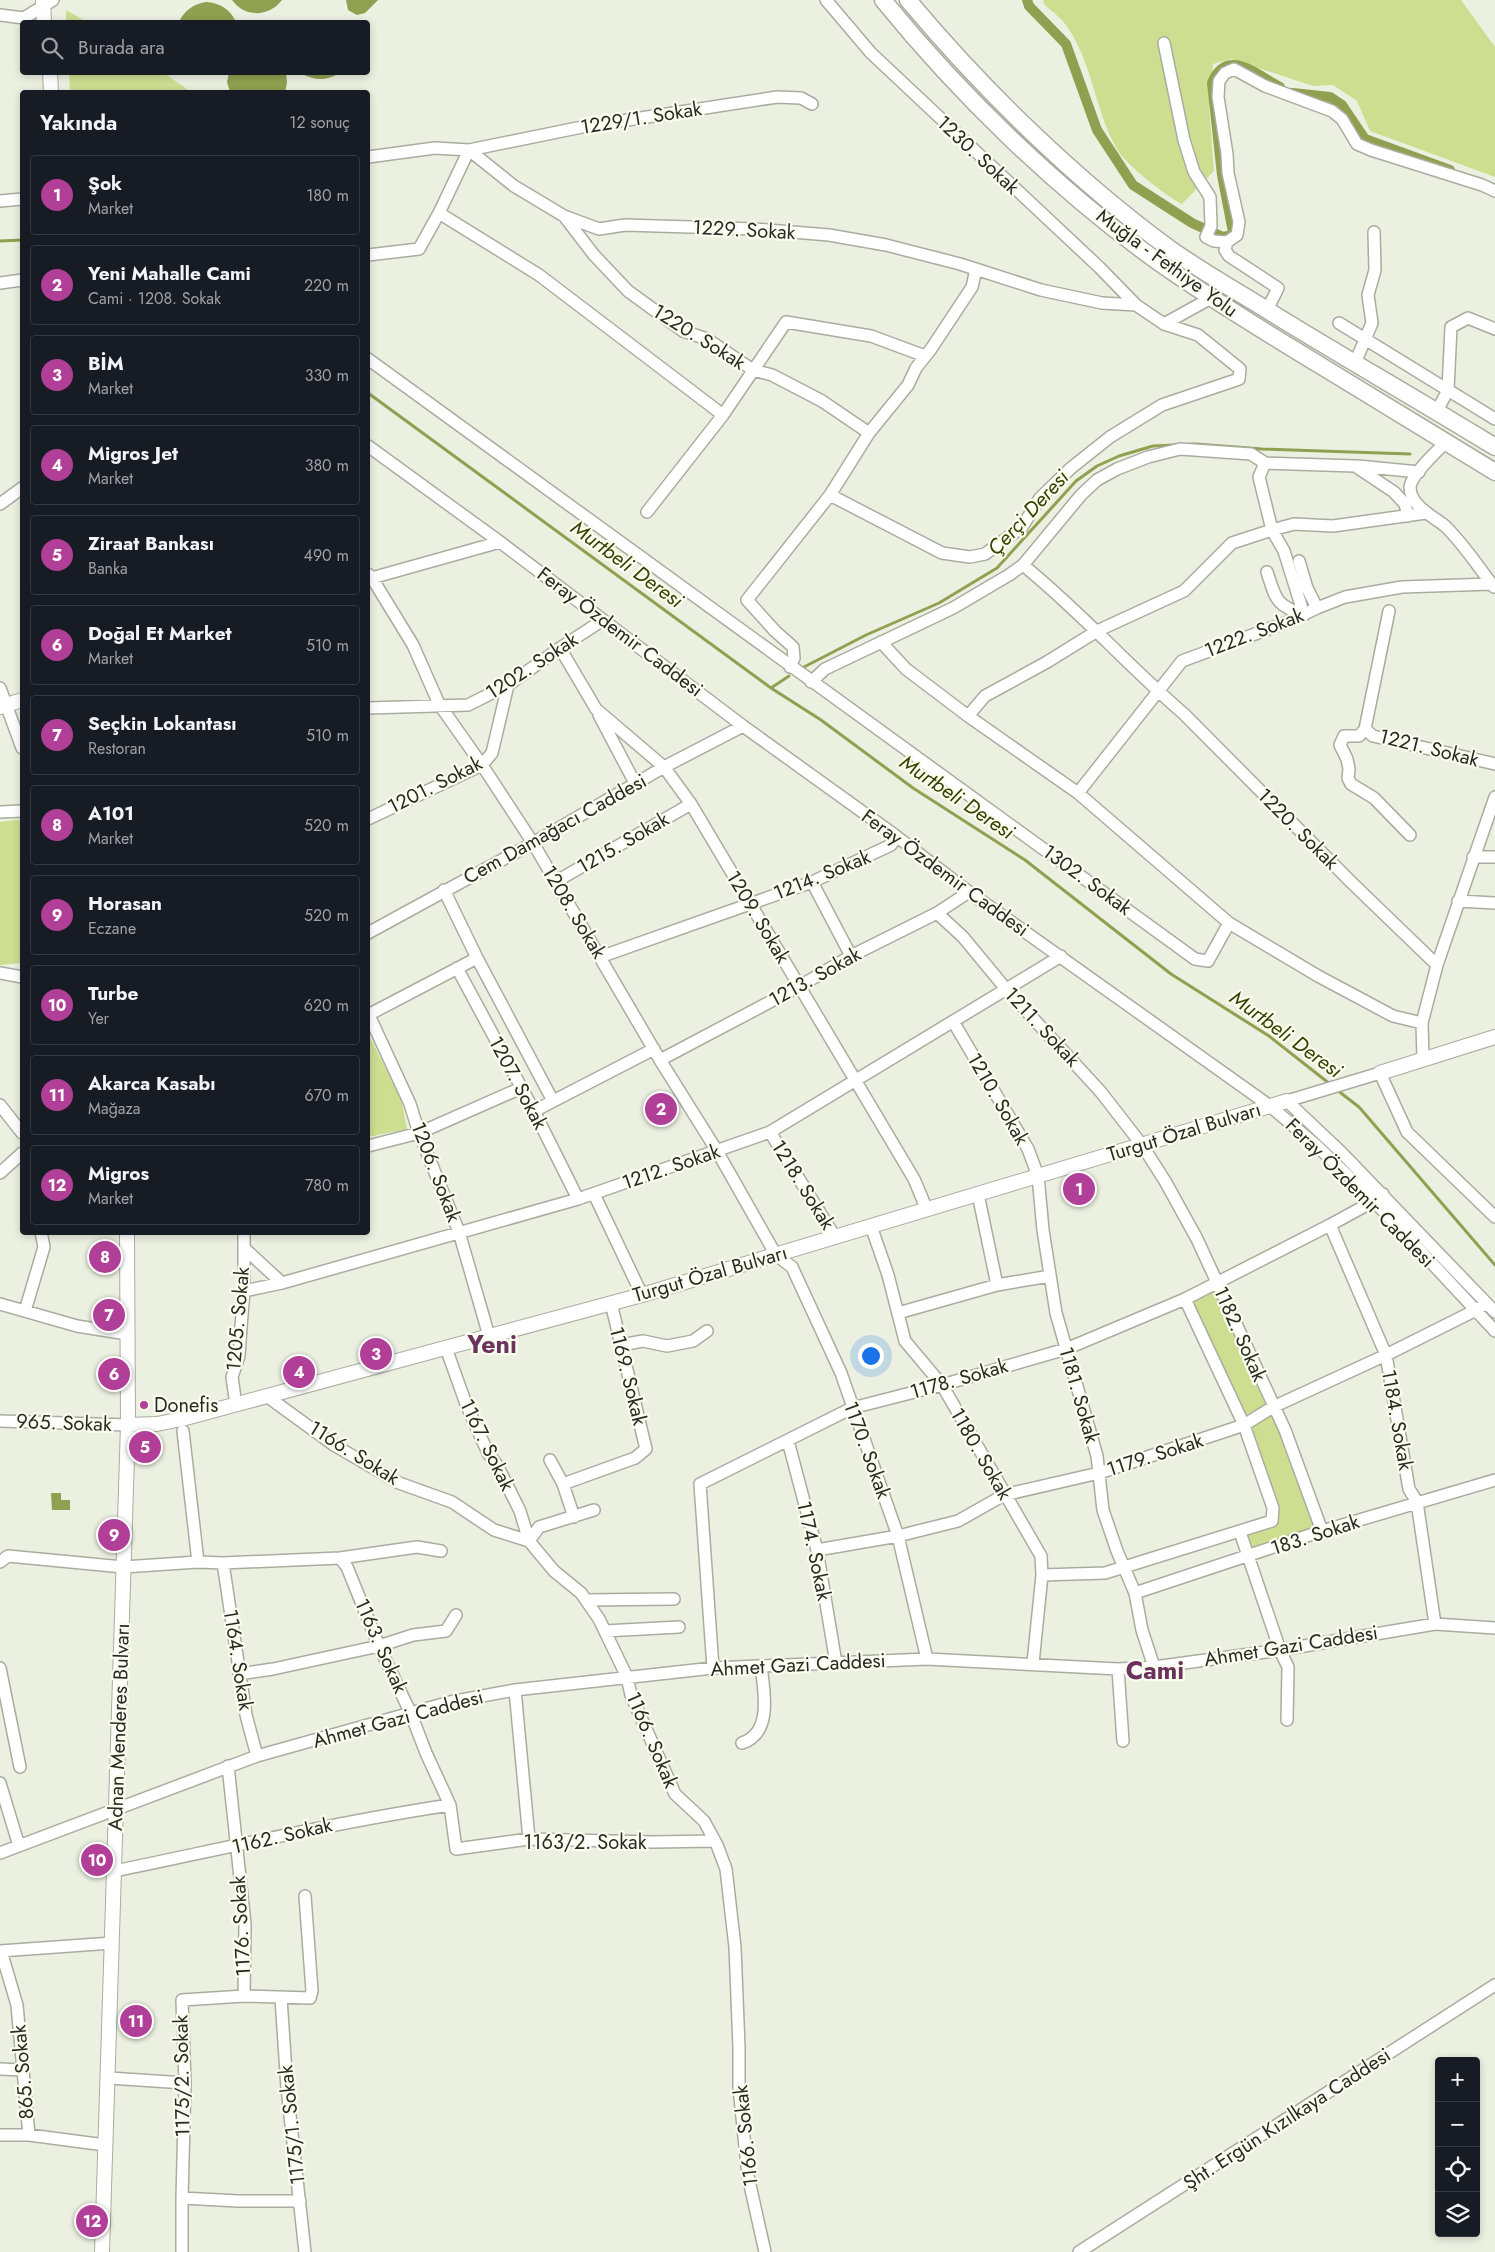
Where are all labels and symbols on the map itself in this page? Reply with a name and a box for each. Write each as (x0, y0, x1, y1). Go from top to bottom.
street label: 1229/1. Sokak (578, 94, 704, 142)
street label: 1230. Sokak (930, 109, 1026, 201)
street label: Muğla - Fethiye Yolu (1090, 202, 1244, 324)
street label: 1229. Sokak (692, 213, 796, 247)
street label: 1220. Sokak (647, 297, 751, 377)
water label: Çerçi Deresi (980, 463, 1076, 563)
water label: Murtbeli Deresi (565, 513, 690, 616)
street label: Feray Özdemir Caddesi (531, 560, 709, 704)
street label: 1222. Sokak (1200, 601, 1308, 665)
street label: 1202. Sokak (480, 625, 584, 707)
street label: 1221. Sokak (1376, 722, 1482, 774)
water label: Murtbeli Deresi (894, 748, 1021, 847)
street label: 1201. Sokak (383, 749, 487, 821)
street label: Cem Damağacı Caddesi (458, 767, 652, 891)
street label: 1220. Sokak (1251, 782, 1345, 876)
street label: Feray Özdemir Caddesi (855, 802, 1035, 944)
street label: 1215. Sokak (572, 805, 674, 881)
street label: 1302. Sokak (1036, 838, 1138, 923)
street label: 1214. Sokak (769, 842, 875, 908)
street label: 1208. Sokak (535, 860, 613, 964)
street label: 1209. Sokak (719, 865, 797, 969)
street label: 1213. Sokak (764, 940, 866, 1014)
street label: 1211. Sokak (997, 981, 1087, 1073)
water label: Murtbeli Deresi (1224, 983, 1349, 1086)
street label: 1207. Sokak (481, 1031, 555, 1135)
street label: 1210. Sokak (960, 1047, 1036, 1151)
pin: 2 (645, 1090, 677, 1128)
street label: Turgut Özal Bulvarı (1104, 1095, 1264, 1169)
street label: Feray Özdemir Caddesi (1279, 1112, 1441, 1274)
street label: 1206. Sokak (404, 1118, 468, 1226)
street label: 1218. Sokak (764, 1134, 842, 1236)
street label: 1212. Sokak (618, 1137, 724, 1197)
pin: 1 (1063, 1170, 1095, 1208)
pin: 8 (89, 1238, 121, 1276)
street label: Turgut Özal Bulvarı (629, 1238, 791, 1310)
street label: 1205. Sokak (219, 1265, 257, 1372)
street label: 1182. Sokak (1206, 1282, 1274, 1386)
pin: 7 (93, 1296, 125, 1334)
street label: 1169. Sokak (602, 1324, 654, 1429)
district label: Yeni (466, 1326, 517, 1362)
pin: 3 (360, 1335, 392, 1373)
your location (858, 1343, 884, 1369)
street label: 1181. Sokak (1051, 1343, 1107, 1447)
street label: 1178. Sokak (907, 1351, 1011, 1407)
pin: 4 (283, 1353, 315, 1391)
pin: 6 (98, 1355, 130, 1393)
street label: 1184. Sokak (1374, 1367, 1420, 1473)
place label: Donefis (154, 1391, 218, 1420)
street label: 1167. Sokak (452, 1394, 522, 1496)
street label: 1170. Sokak (836, 1397, 898, 1503)
marker: Donefis (138, 1399, 150, 1411)
street label: 1180. Sokak (943, 1403, 1019, 1506)
street label: 965. Sokak (16, 1407, 112, 1439)
street label: 1166. Sokak (303, 1414, 405, 1492)
street label: 1179. Sokak (1103, 1426, 1207, 1484)
pin: 5 (129, 1428, 161, 1466)
street label: 1174. Sokak (789, 1498, 839, 1604)
street label: 183. Sokak (1267, 1507, 1363, 1563)
pin: 9 (98, 1516, 130, 1554)
street label: 1163. Sokak (347, 1594, 415, 1698)
street label: 1164. Sokak (216, 1607, 260, 1713)
street label: Ahmet Gazi Caddesi (1202, 1618, 1380, 1674)
street label: Adnan Menderes Bulvarı (101, 1623, 137, 1831)
street label: Ahmet Gazi Caddesi (710, 1646, 886, 1684)
district label: Cami (1126, 1652, 1184, 1688)
street label: Ahmet Gazi Caddesi (309, 1682, 487, 1756)
street label: 1166. Sokak (619, 1687, 685, 1793)
street label: 1162. Sokak (229, 1810, 335, 1862)
street label: 1163/2. Sokak (524, 1828, 647, 1857)
pin: 10 (81, 1841, 113, 1879)
street label: 1176. Sokak (224, 1875, 258, 1977)
pin: 11 (120, 2002, 152, 2040)
street label: 1175/2. Sokak (166, 2014, 198, 2138)
street label: 865. Sokak (4, 2023, 42, 2120)
street label: Şht. Ergün Kızılkaya Caddesi (1178, 2041, 1396, 2197)
street label: 1175/1. Sokak (271, 2064, 313, 2186)
street label: 1166. Sokak (726, 2083, 766, 2188)
pin: 12 (76, 2202, 108, 2240)

